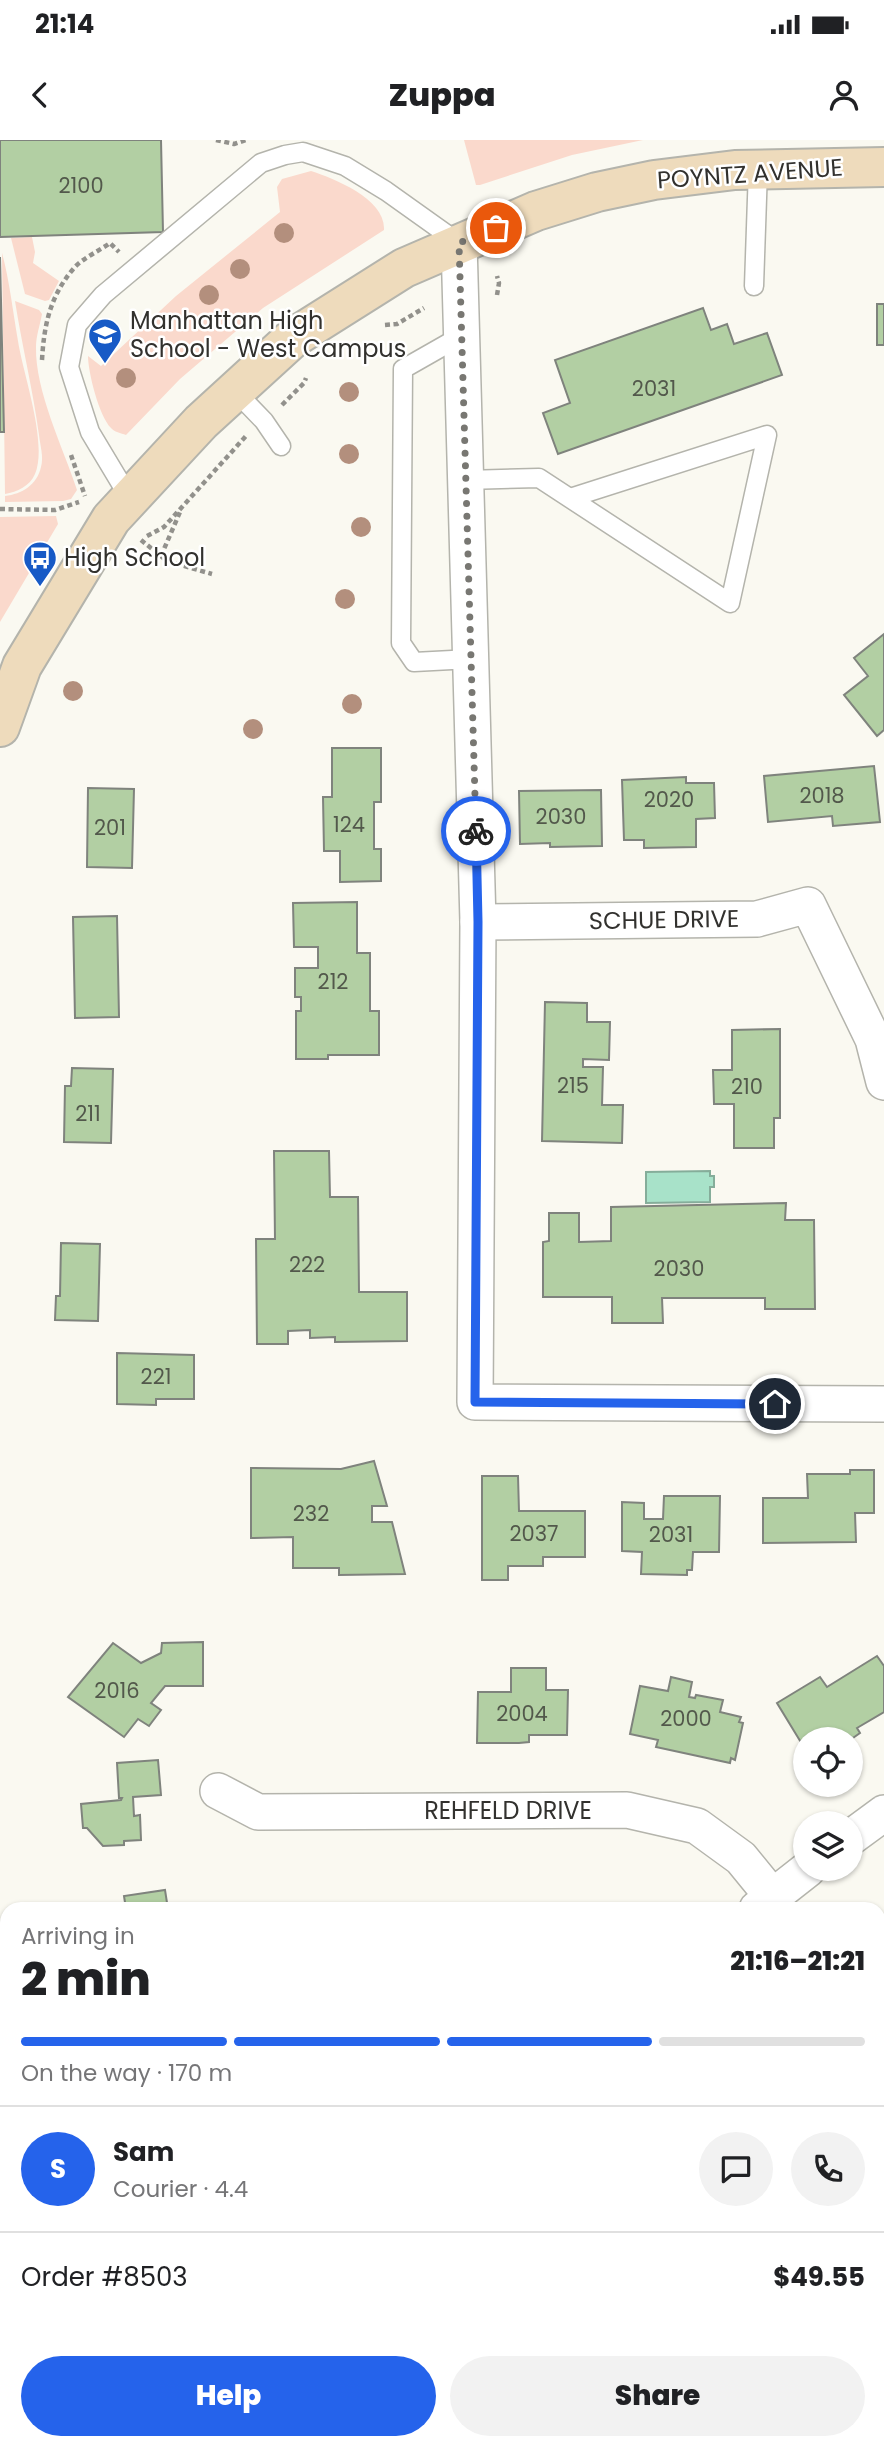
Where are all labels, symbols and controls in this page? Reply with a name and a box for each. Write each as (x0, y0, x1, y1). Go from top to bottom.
text: 21:14 (35, 6, 94, 42)
text: Zuppa (389, 72, 495, 117)
icon: back (21, 76, 59, 114)
icon: person (825, 76, 863, 114)
street label: POYNTZ AVENUE (656, 151, 844, 196)
house number: 2100 (58, 171, 104, 200)
pin (466, 198, 526, 258)
icon: bag (477, 209, 515, 247)
place label: Manhattan High School - West Campus (130, 304, 406, 365)
school or university icon: Manhattan High School - West Campus (86, 316, 124, 365)
house number: 2031 (632, 374, 676, 403)
bus stop icon: High School (21, 539, 59, 588)
place label: High School (64, 541, 205, 574)
house number: 2018 (799, 781, 845, 810)
house number: 2020 (644, 785, 694, 814)
courier (441, 796, 511, 866)
house number: 2030 (536, 802, 586, 831)
house number: 124 (333, 810, 365, 839)
icon: bike (457, 812, 495, 850)
house number: 201 (94, 813, 126, 842)
street label: SCHUE DRIVE (589, 902, 739, 937)
house number: 212 (318, 967, 348, 996)
house number: 215 (557, 1071, 589, 1100)
house number: 210 (731, 1072, 763, 1101)
house number: 211 (75, 1099, 101, 1128)
house number: 222 (289, 1250, 325, 1279)
house number: 2030 (654, 1254, 704, 1283)
house number: 221 (141, 1362, 171, 1391)
pin (745, 1374, 805, 1434)
icon: home (756, 1385, 794, 1423)
house number: 232 (293, 1499, 329, 1528)
house number: 2037 (509, 1519, 559, 1548)
house number: 2031 (649, 1520, 693, 1549)
house number: 2016 (94, 1676, 140, 1705)
house number: 2004 (496, 1699, 548, 1728)
house number: 2000 (660, 1704, 712, 1733)
map controls (793, 1727, 863, 1881)
button: locate (793, 1727, 863, 1797)
street label: REHFELD DRIVE (424, 1794, 592, 1827)
button: layers (793, 1811, 863, 1881)
text: Arriving in (21, 1920, 135, 1952)
text: 21:16–21:21 (730, 1943, 865, 1979)
text: 2 min (21, 1947, 151, 2011)
text: On the way · 170 m (21, 2057, 232, 2089)
button: chat (699, 2132, 773, 2206)
button: phone (791, 2132, 865, 2206)
text: Sam (113, 2134, 174, 2170)
text: S (50, 2151, 66, 2187)
text: Courier · 4.4 (113, 2173, 248, 2205)
text: Order #8503 (21, 2259, 188, 2295)
text: $49.55 (773, 2259, 865, 2295)
button: Help (21, 2356, 436, 2436)
button: Share (450, 2356, 865, 2436)

